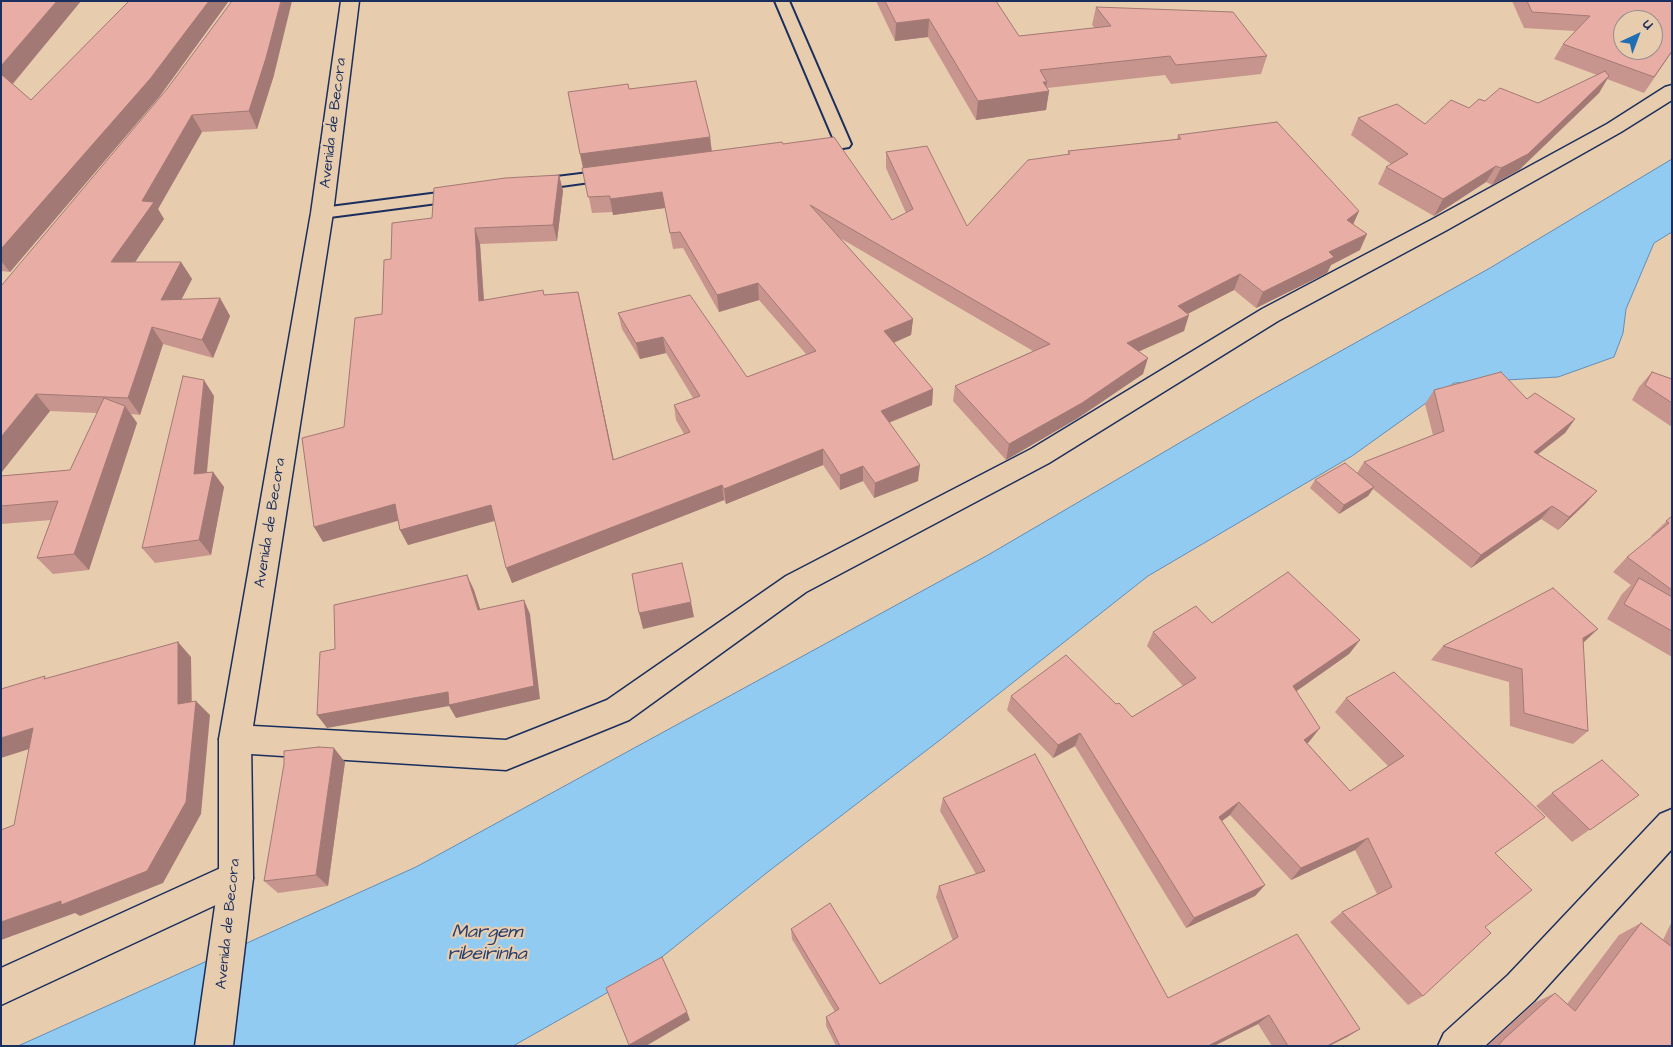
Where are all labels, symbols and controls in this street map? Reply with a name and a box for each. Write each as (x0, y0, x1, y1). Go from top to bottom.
north arrow (1613, 10, 1663, 60)
text: U (1638, 15, 1657, 35)
street label: Avenida de Becora (317, 57, 351, 189)
street label: Avenida de Becora (252, 457, 290, 589)
street label: Avenida de Becora (213, 858, 245, 990)
water label: Margem ribeirinha (447, 922, 527, 966)

